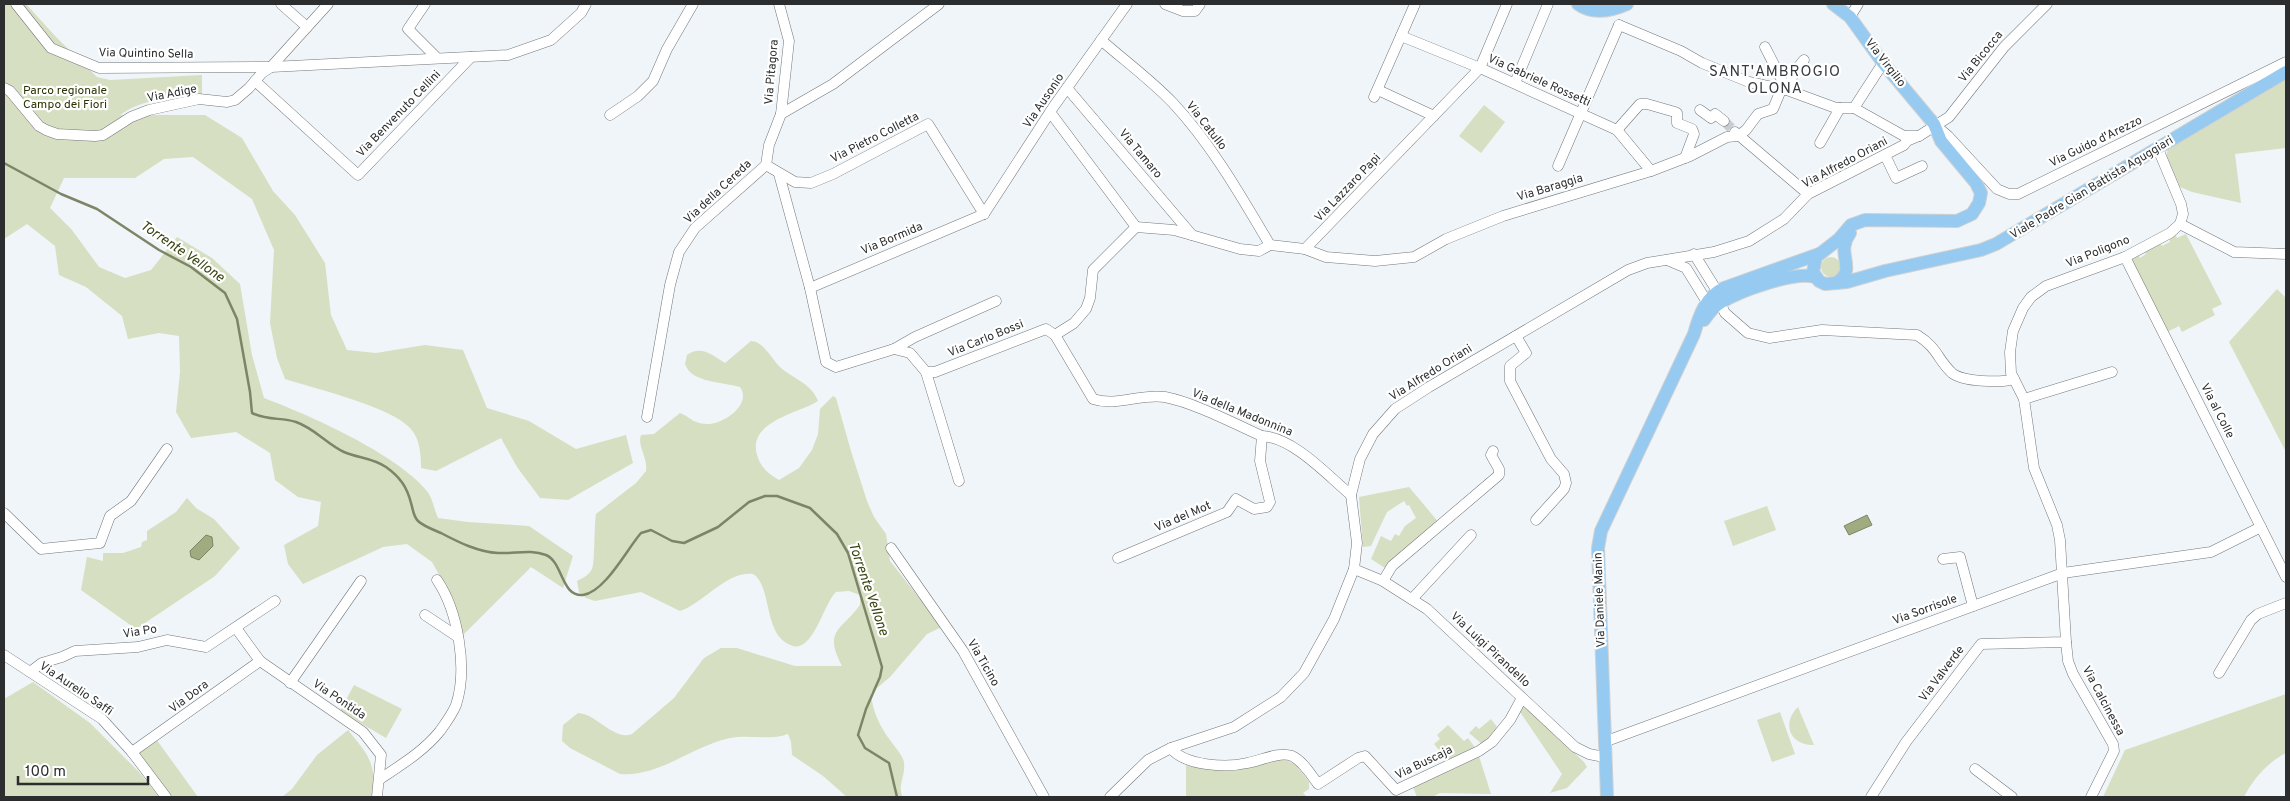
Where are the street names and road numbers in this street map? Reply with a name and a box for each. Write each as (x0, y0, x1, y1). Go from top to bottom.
street label: Via Bicocca (1955, 28, 2007, 86)
street label: Via Virgilio (1861, 35, 1909, 91)
street label: Via Pitagora (761, 39, 783, 105)
street label: Via Quintino Sella (98, 45, 194, 63)
street label: Via Gabriele Rossetti (1485, 51, 1593, 111)
street label: Via Benvenuto Cellini (353, 67, 445, 161)
street label: Via Ausonio (1020, 70, 1068, 132)
street label: Via Adige (146, 81, 198, 107)
street label: Via Catullo (1182, 98, 1230, 154)
street label: Via Pietro Colletta (828, 109, 922, 167)
street label: Via Guido d'Arezzo (2047, 112, 2145, 171)
street label: Via Tamaro (1115, 126, 1166, 182)
street label: Viale Padre Gian Battista Aguggiari (2007, 133, 2177, 243)
street label: Via Alfredo Oriani (1799, 134, 1891, 192)
street label: Via Lazzaro Papi (1311, 150, 1385, 226)
street label: Via della Cereda (681, 156, 755, 228)
street label: Via Baraggia (1515, 170, 1585, 206)
street label: Via Bormida (859, 219, 925, 259)
street label: Via Poligono (2064, 232, 2133, 272)
street label: Via Carlo Bossi (946, 317, 1026, 361)
street label: Via Alfredo Oriani (1387, 341, 1475, 405)
street label: Via al Colle (2196, 381, 2238, 441)
street label: Via della Madonnina (1189, 385, 1295, 441)
street label: Via del Mot (1152, 498, 1214, 536)
street label: Via Daniele Manin (1590, 552, 1610, 648)
street label: Via Sorrisole (1890, 591, 1960, 629)
street label: Via Luigi Pirandello (1447, 609, 1534, 691)
street label: Via Po (122, 621, 158, 643)
street label: Via Ticino (963, 636, 1003, 690)
street label: Via Valverde (1916, 643, 1968, 705)
street label: Via Aurelio Saffi (36, 658, 116, 720)
street label: Via Calcinessa (2078, 663, 2128, 739)
street label: Via Pontida (309, 676, 369, 724)
street label: Via Dora (166, 677, 212, 717)
street label: Via Buscaja (1393, 742, 1455, 784)

